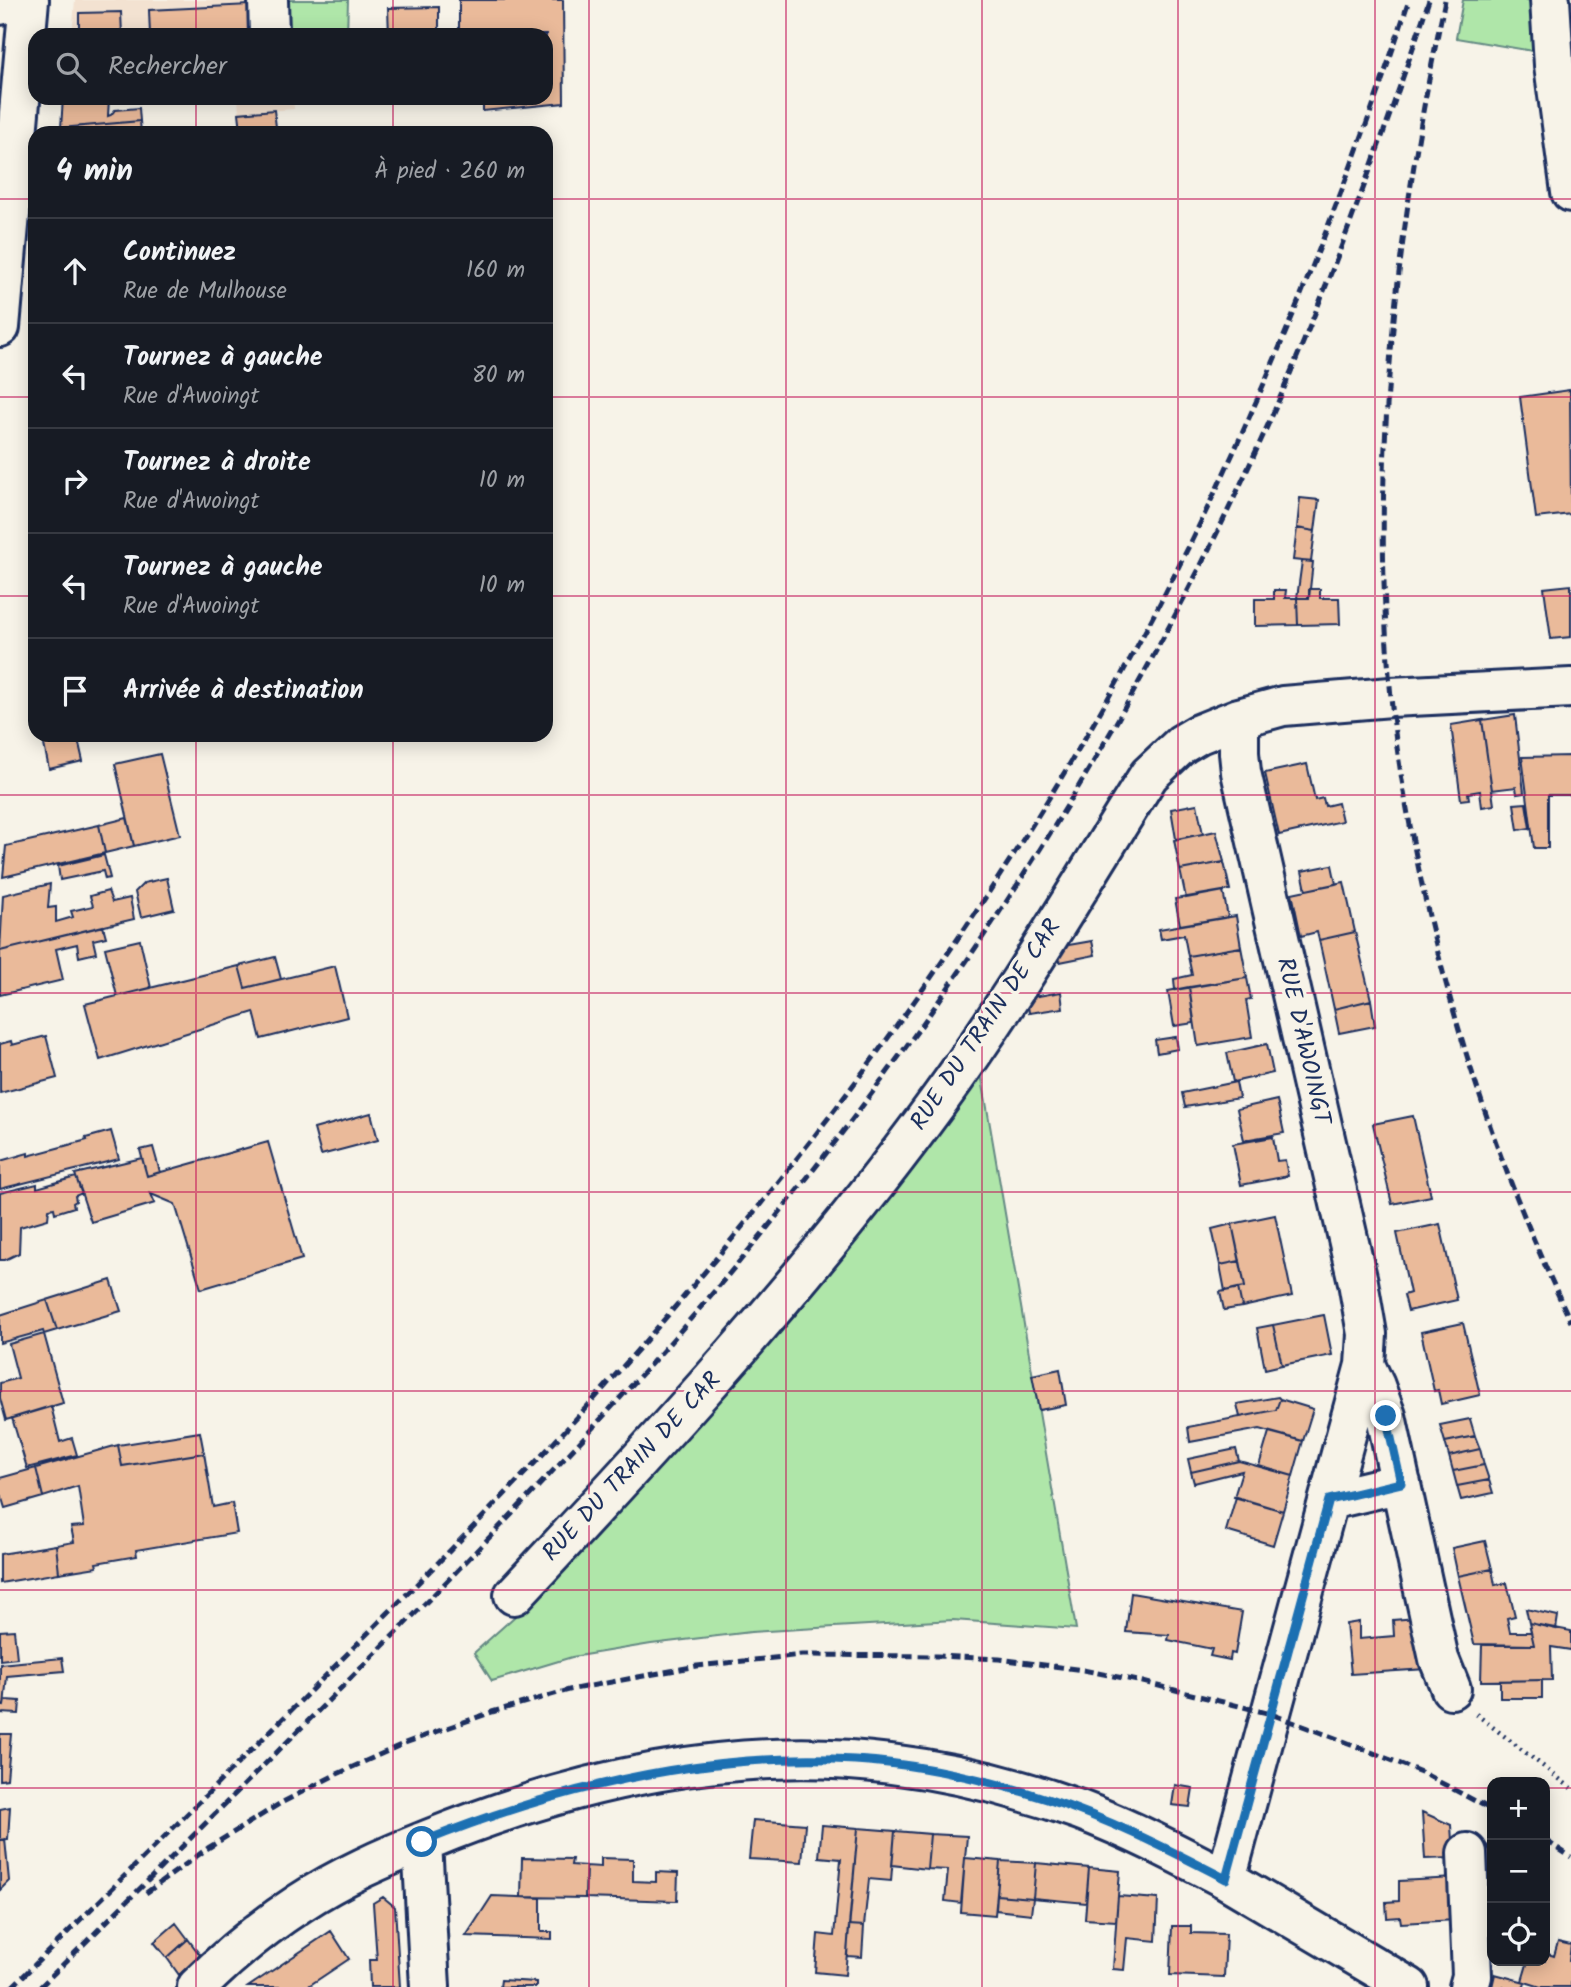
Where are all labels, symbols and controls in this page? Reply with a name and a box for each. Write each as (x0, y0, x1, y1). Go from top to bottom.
search box (28, 28, 553, 105)
text: Rechercher (108, 46, 227, 88)
icon: search (52, 48, 90, 86)
text: 4 min (56, 148, 133, 196)
text: À pied · 260 m (374, 154, 525, 190)
text: Continuez (123, 232, 236, 274)
icon: ahead (56, 252, 94, 290)
text: 160 m (466, 253, 525, 289)
text: Rue de Mulhouse (123, 274, 287, 310)
text: Tournez à gauche (123, 337, 323, 379)
icon: left (56, 357, 94, 395)
text: 80 m (472, 358, 525, 394)
text: Rue d'Awoingt (123, 379, 259, 415)
text: Tournez à droite (123, 442, 311, 484)
icon: right (56, 462, 94, 500)
text: 10 m (479, 463, 525, 499)
text: Rue d'Awoingt (123, 484, 259, 520)
text: Tournez à gauche (123, 547, 323, 589)
icon: left (56, 567, 94, 605)
text: 10 m (479, 568, 525, 604)
text: Rue d'Awoingt (123, 589, 259, 625)
text: Arrivée à destination (123, 670, 364, 712)
icon: arrive (56, 672, 94, 710)
street label: RUE DU TRAIN DE CAR (900, 911, 1072, 1139)
street label: RUE D'AWOINGT (1265, 954, 1342, 1130)
street label: RUE DU TRAIN DE CAR (533, 1363, 731, 1571)
route end (1370, 1400, 1401, 1431)
map controls (1487, 1777, 1550, 1966)
button: + (1487, 1777, 1550, 1840)
route start (406, 1826, 437, 1857)
button: − (1487, 1840, 1550, 1903)
button: locate (1487, 1903, 1550, 1966)

